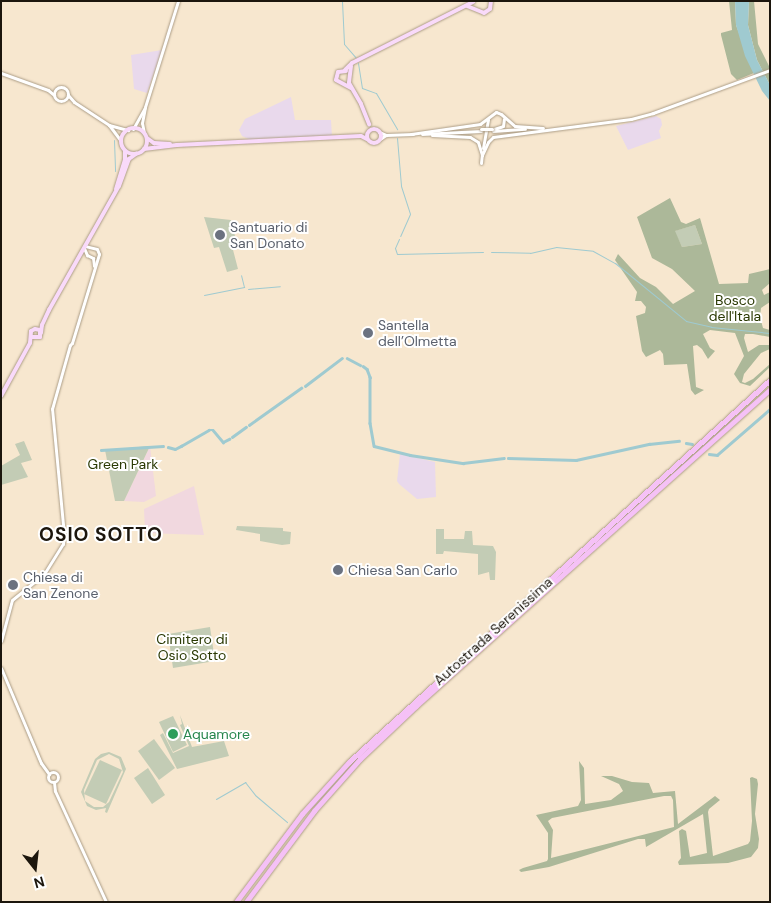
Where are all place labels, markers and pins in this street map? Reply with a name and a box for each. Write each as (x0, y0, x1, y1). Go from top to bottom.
place label: Santuario di San Donato (230, 219, 308, 252)
marker: Santuario di San Donato (214, 229, 226, 241)
place label: Santella dell’Olmetta (378, 317, 457, 350)
marker: Santella dell’Olmetta (362, 327, 374, 339)
place label: Chiesa San Carlo (348, 562, 458, 578)
marker: Chiesa San Carlo (332, 564, 344, 576)
place label: Chiesa di San Zenone (23, 569, 98, 602)
marker: Chiesa di San Zenone (7, 579, 19, 591)
place label: Aquamore (183, 726, 250, 742)
marker: Aquamore (167, 728, 179, 740)

